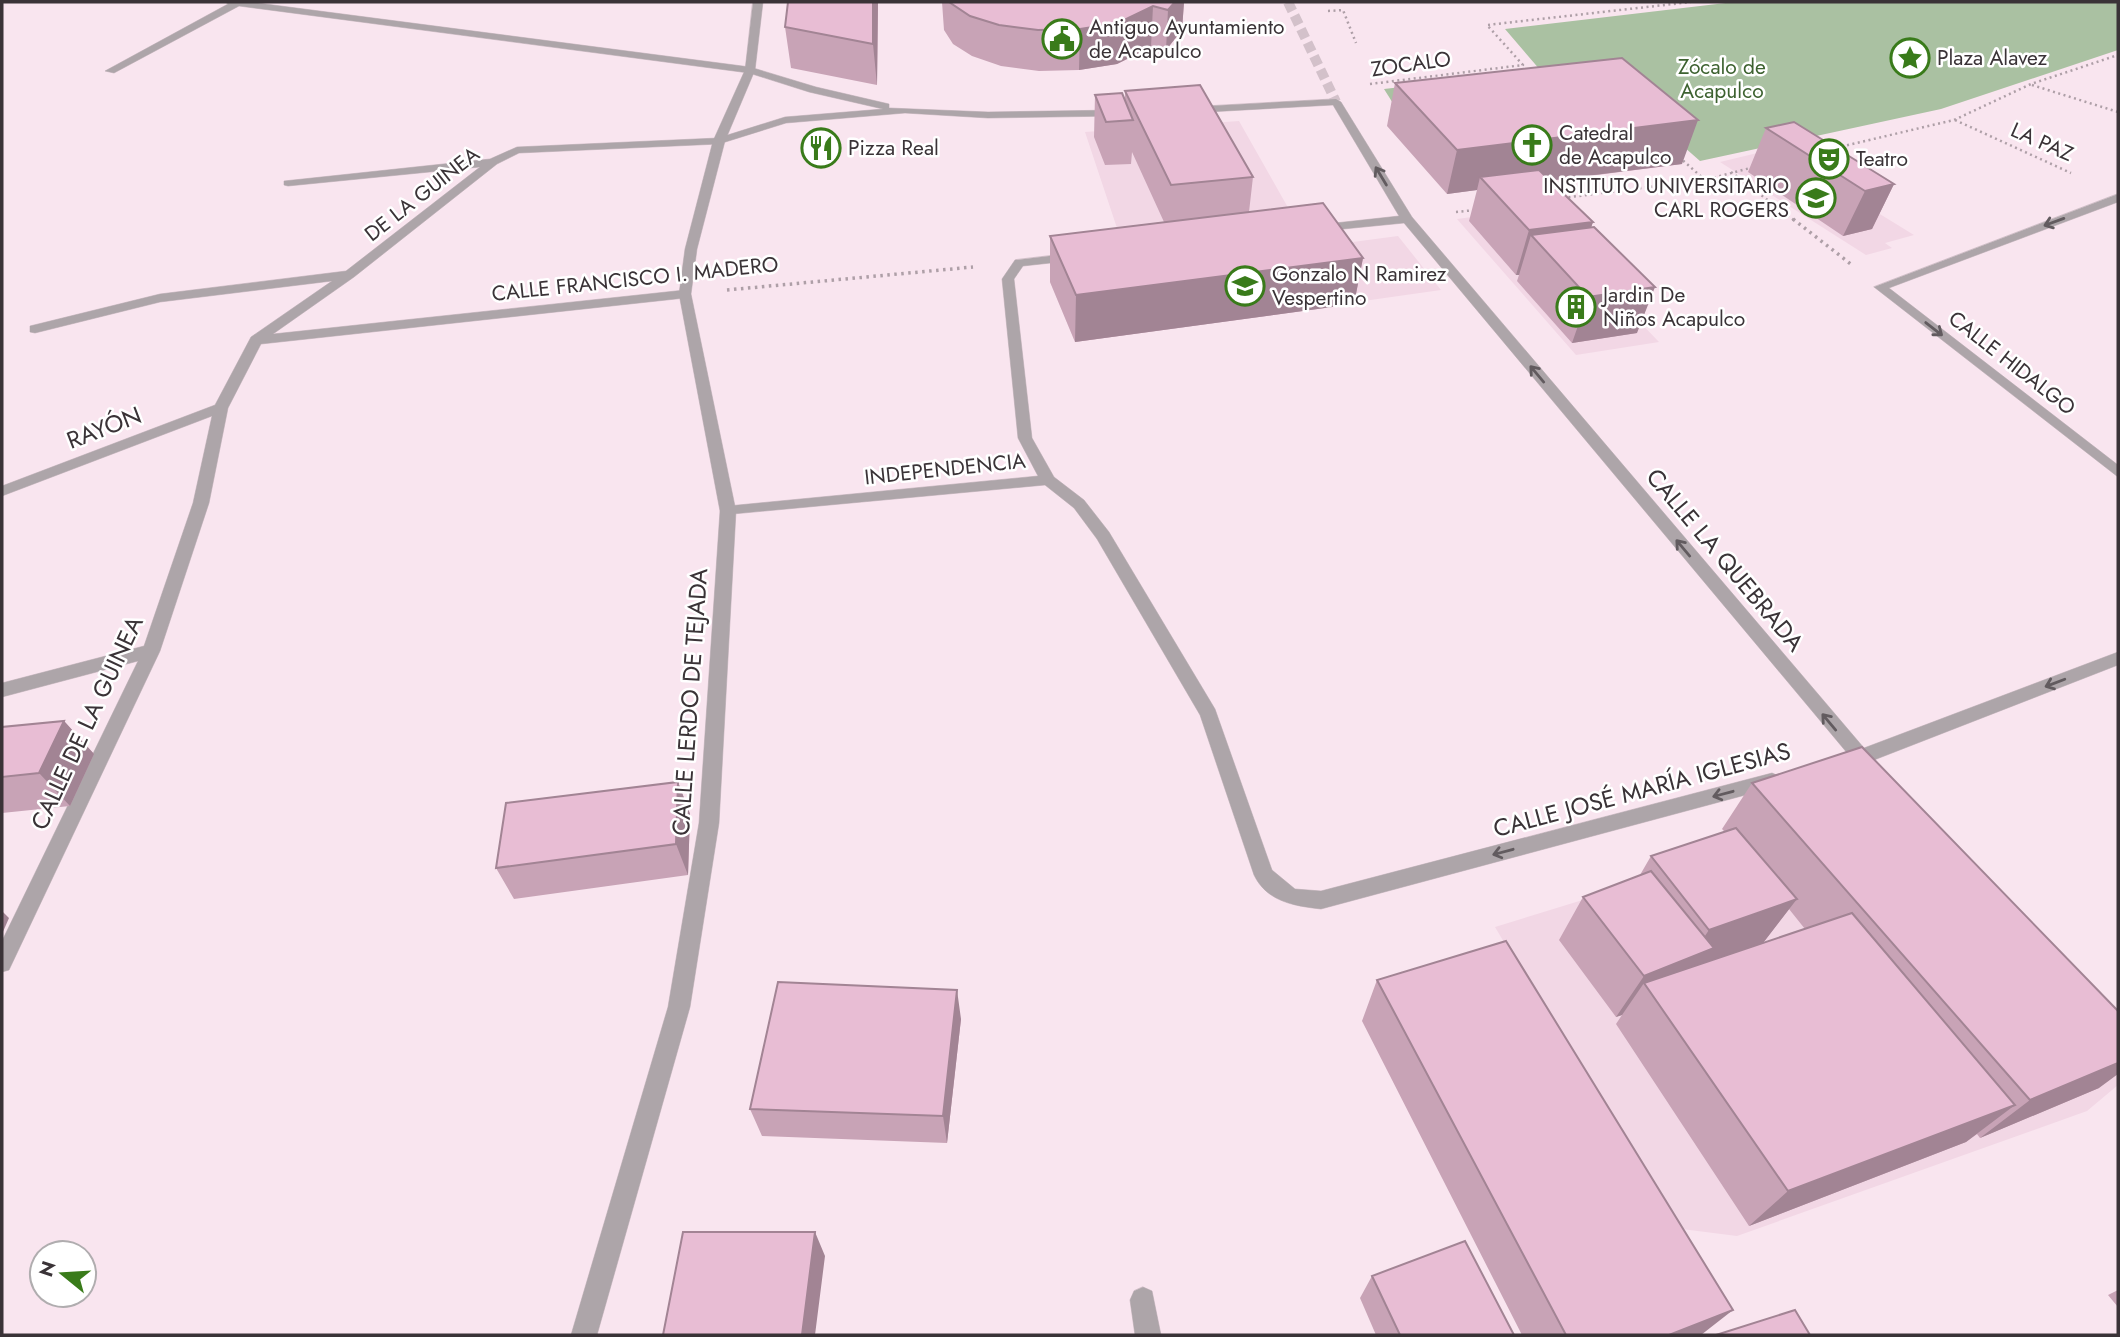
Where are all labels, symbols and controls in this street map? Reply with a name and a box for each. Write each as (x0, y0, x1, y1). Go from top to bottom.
place label: Antiguo Ayuntamiento de Acapulco (1089, 12, 1285, 66)
public building icon: Antiguo Ayuntamiento de Acapulco (1041, 18, 1083, 60)
place icon: Plaza Alavez (1889, 37, 1931, 79)
place label: Plaza Alavez (1937, 43, 2048, 73)
street label: ZOCALO (1369, 44, 1453, 84)
park label: Zócalo de Acapulco (1678, 52, 1766, 106)
street label: LA PAZ (2006, 115, 2079, 169)
place label: Catedral de Acapulco (1559, 118, 1671, 172)
church icon: Catedral de Acapulco (1511, 124, 1553, 166)
restaurant icon: Pizza Real (800, 127, 842, 169)
place label: Pizza Real (848, 133, 939, 163)
theatre icon: Teatro (1808, 138, 1850, 180)
street label: DE LA GUINEA (358, 139, 486, 248)
place label: Teatro (1856, 144, 1908, 174)
one-way arrow (1373, 167, 1387, 187)
place label: INSTITUTO UNIVERSITARIO CARL ROGERS (1543, 171, 1789, 225)
school or university icon: INSTITUTO UNIVERSITARIO CARL ROGERS (1795, 177, 1837, 219)
one-way arrow (2044, 217, 2066, 229)
street label: CALLE FRANCISCO I. MADERO (490, 249, 780, 309)
place label: Gonzalo N Ramirez Vespertino (1272, 259, 1447, 313)
school or university icon: Gonzalo N Ramirez Vespertino (1224, 265, 1266, 307)
place label: Jardin De Niños Acapulco (1600, 280, 1745, 334)
building icon: Jardin De Niños Acapulco (1555, 286, 1597, 328)
street label: CALLE HIDALGO (1942, 304, 2082, 422)
one-way arrow (1924, 321, 1943, 336)
one-way arrow (1529, 365, 1544, 383)
street label: RAYÓN (61, 397, 146, 458)
street label: INDEPENDENCIA (863, 446, 1027, 492)
street label: CALLE LA QUEBRADA (1638, 460, 1813, 659)
one-way arrow (1675, 539, 1691, 557)
street label: CALLE LERDO DE TEJADA (663, 567, 716, 837)
street label: CALLE DE LA GUINEA (22, 610, 152, 835)
one-way arrow (2044, 677, 2066, 690)
one-way arrow (1821, 713, 1837, 731)
street label: CALLE JOSÉ MARÍA IGLESIAS (1489, 733, 1794, 846)
one-way arrow (1712, 788, 1735, 801)
one-way arrow (1492, 846, 1515, 859)
north arrow (28, 1239, 98, 1309)
text: N (32, 1258, 62, 1280)

